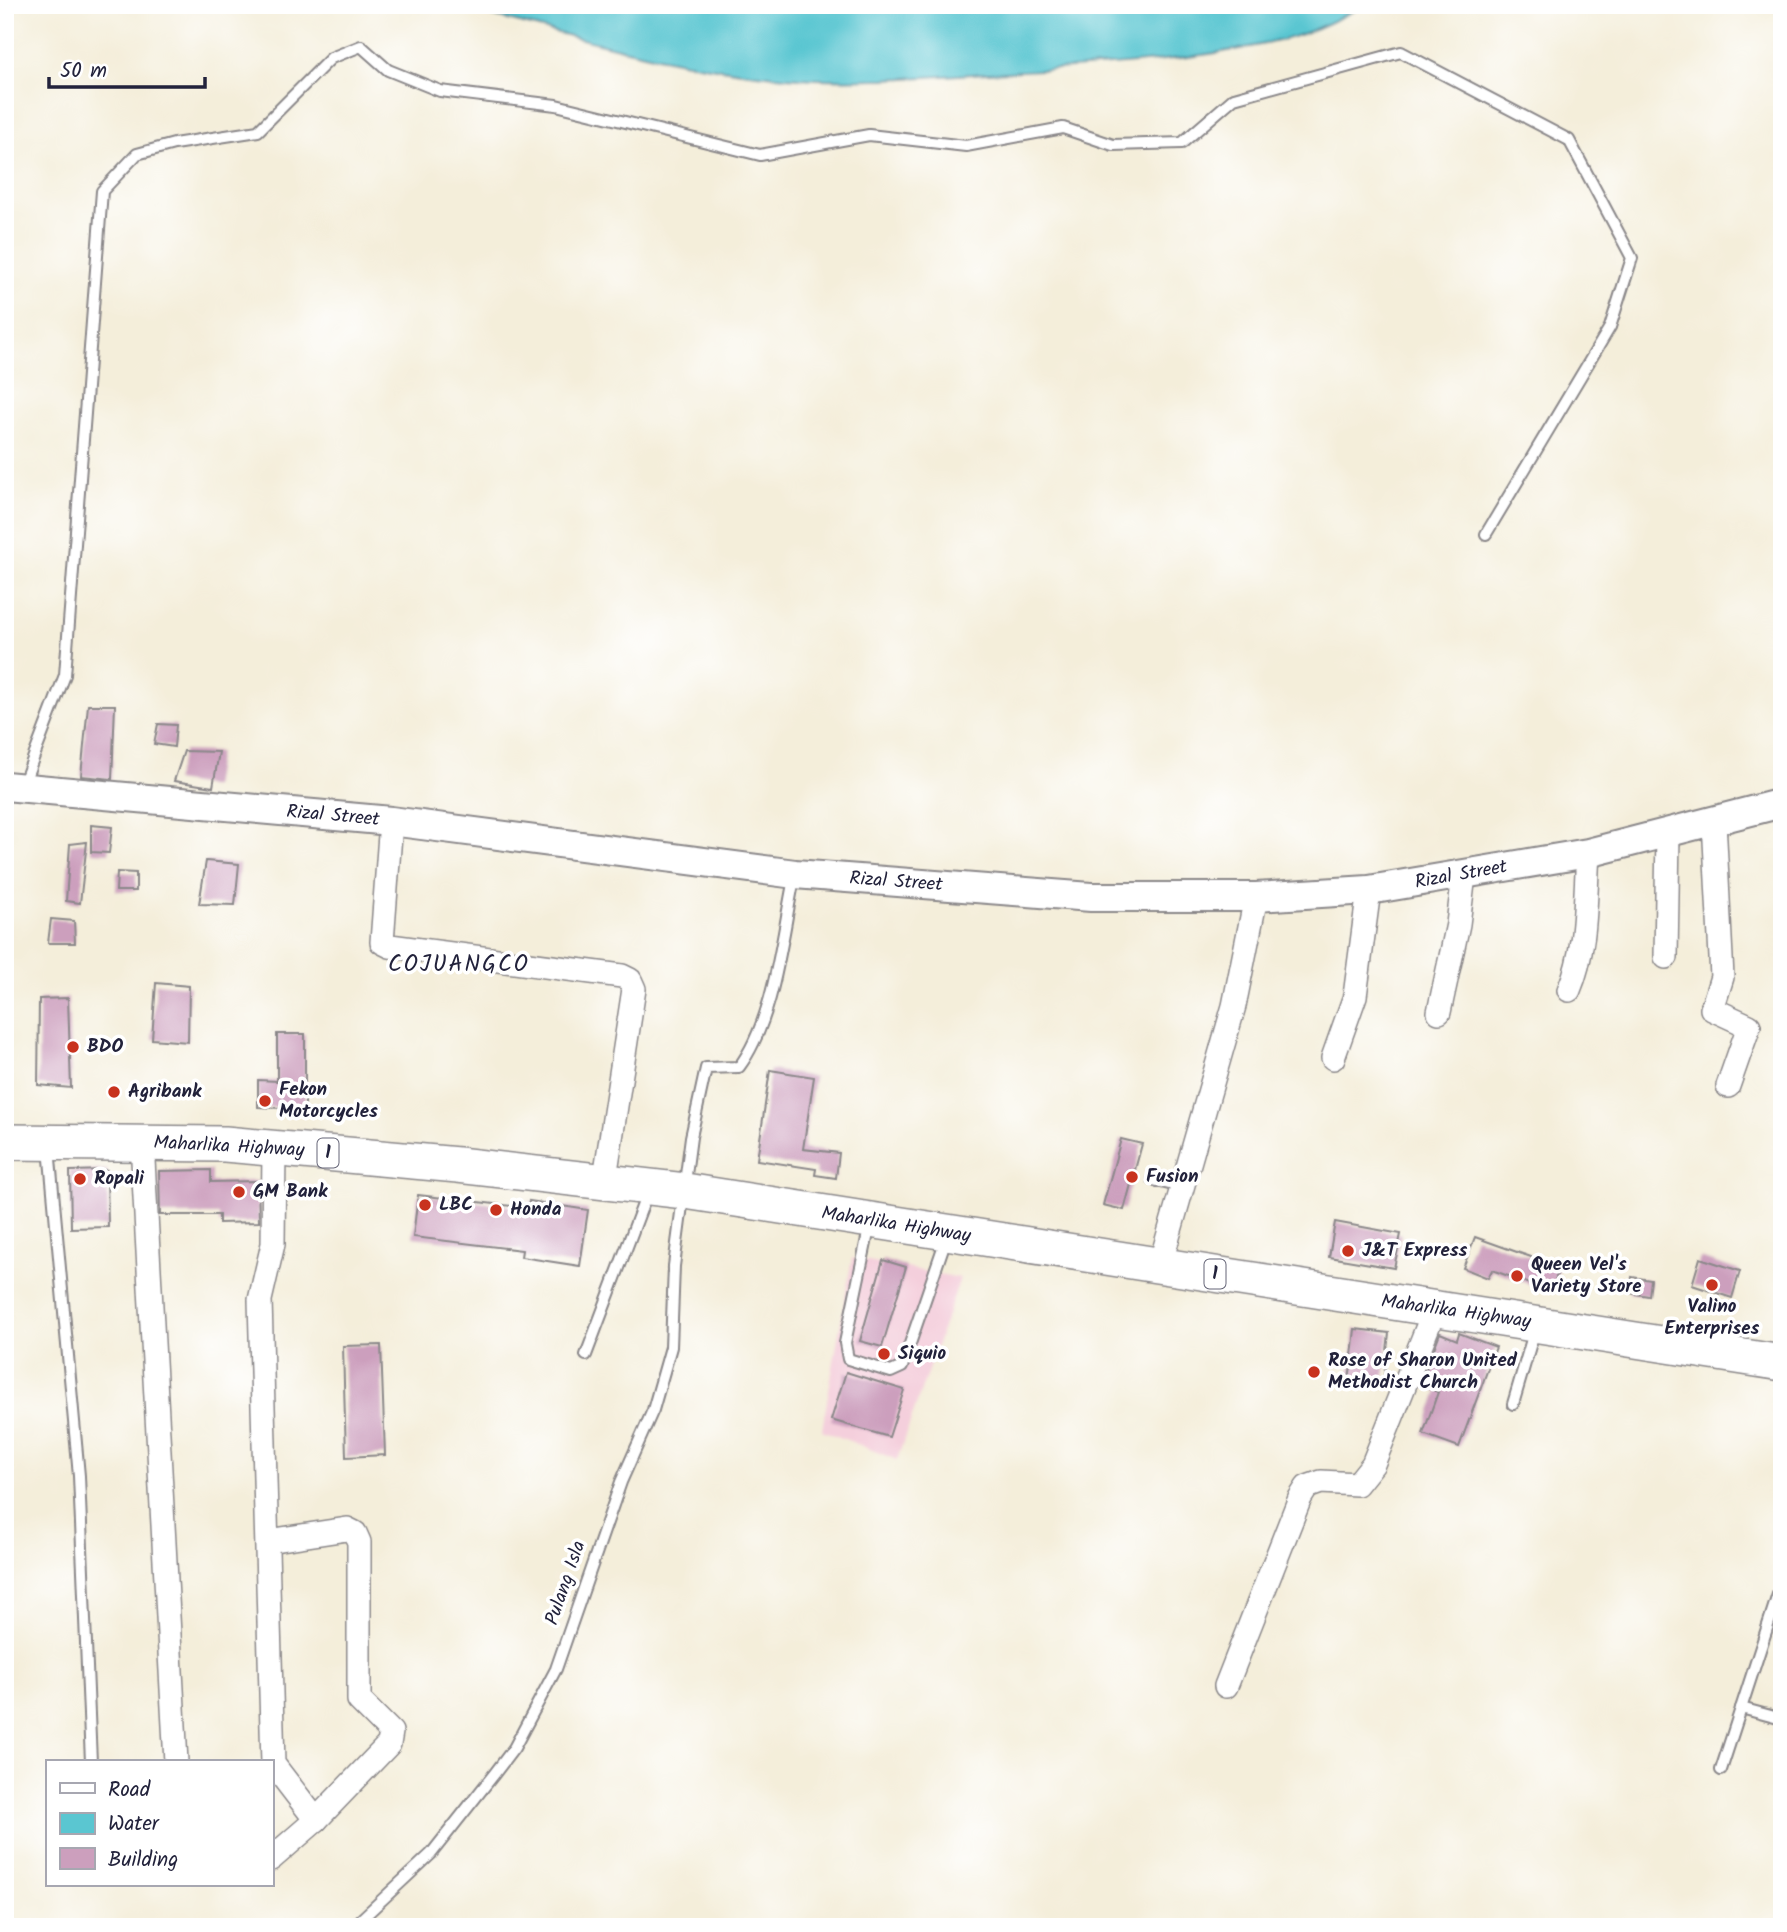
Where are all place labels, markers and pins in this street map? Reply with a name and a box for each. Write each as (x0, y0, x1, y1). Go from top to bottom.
place label: BDO (87, 1032, 124, 1062)
marker: BDO (65, 1039, 81, 1055)
place label: Fekon Motorcycles (279, 1075, 378, 1127)
place label: Agribank (128, 1077, 202, 1107)
marker: Agribank (106, 1084, 122, 1100)
marker: Fekon Motorcycles (257, 1093, 273, 1109)
place label: Fusion (1146, 1162, 1199, 1192)
place label: Ropali (94, 1164, 145, 1194)
marker: Fusion (1124, 1169, 1140, 1185)
marker: Ropali (72, 1171, 88, 1187)
place label: GM Bank (253, 1177, 328, 1207)
marker: GM Bank (231, 1184, 247, 1200)
place label: LBC (439, 1190, 473, 1220)
place label: Honda (510, 1195, 562, 1225)
marker: LBC (417, 1197, 433, 1213)
marker: Honda (488, 1202, 504, 1218)
place label: J&T Express (1362, 1236, 1468, 1266)
marker: J&T Express (1340, 1243, 1356, 1259)
place label: Queen Vel's Variety Store (1531, 1250, 1642, 1302)
marker: Queen Vel's Variety Store (1509, 1268, 1525, 1284)
marker: Valino Enterprises (1704, 1277, 1720, 1293)
place label: Valino Enterprises (1665, 1292, 1760, 1344)
place label: Siquio (898, 1339, 946, 1369)
marker: Siquio (876, 1346, 892, 1362)
place label: Rose of Sharon United Methodist Church (1328, 1346, 1518, 1398)
marker: Rose of Sharon United Methodist Church (1306, 1364, 1322, 1380)

